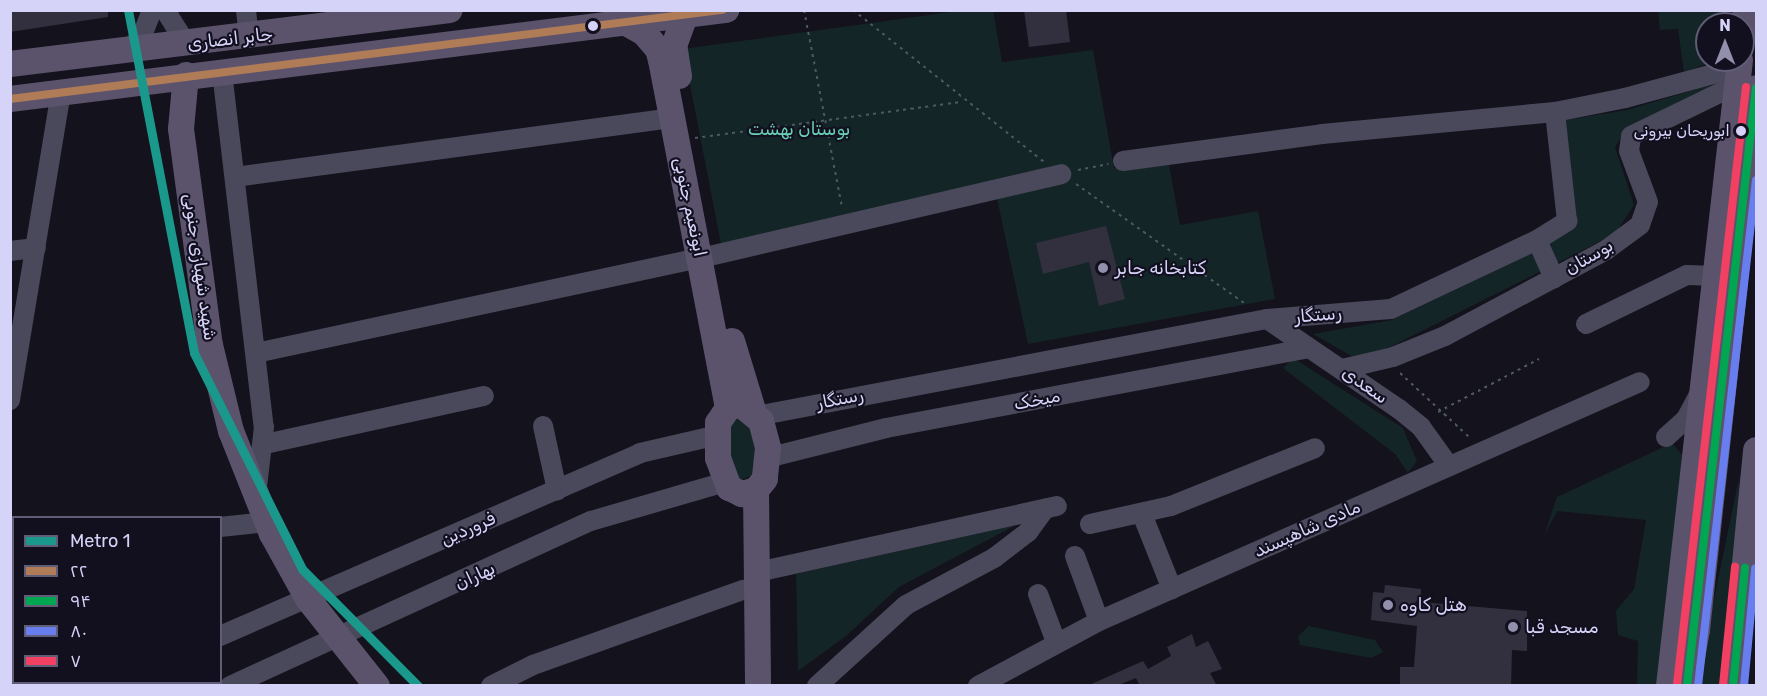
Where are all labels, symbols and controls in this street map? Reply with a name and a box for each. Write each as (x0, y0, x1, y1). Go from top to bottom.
north arrow (1695, 12, 1755, 72)
text: N (1719, 16, 1731, 35)
unlabelled marker (587, 20, 599, 32)
street label: جابر انصاری (186, 23, 274, 55)
park label: بوستان بهشت (748, 118, 850, 140)
place label: ابوریحان بیرونی (1634, 121, 1730, 141)
marker: ابوریحان بیرونی (1735, 125, 1747, 137)
street label: ابونعیم جنوبی (669, 155, 711, 259)
street label: شهید شهبازی جنوبی (179, 192, 221, 342)
street label: بوستان (1561, 235, 1617, 279)
place label: کتابخانه جابر (1115, 257, 1206, 279)
marker: کتابخانه جابر (1096, 261, 1110, 275)
street label: رستگار (1294, 302, 1342, 328)
street label: سعدی (1338, 362, 1392, 408)
street label: رستگار (815, 384, 865, 414)
street label: میخک (1012, 385, 1062, 415)
street label: مادی شاهپسند (1250, 496, 1364, 562)
street label: فروردین (437, 507, 499, 551)
legend (12, 516, 222, 684)
text: Metro 1 (70, 530, 130, 552)
street label: بهاران (451, 557, 499, 595)
text: ۲۲ (70, 560, 88, 582)
text: ۹۴ (70, 590, 91, 612)
place label: هتل کاوه (1400, 594, 1467, 616)
marker: هتل کاوه (1381, 598, 1395, 612)
place label: مسجد قبا (1525, 616, 1599, 638)
text: ۸۰ (70, 620, 87, 642)
marker: مسجد قبا (1506, 620, 1520, 634)
text: ۷ (70, 650, 81, 672)

